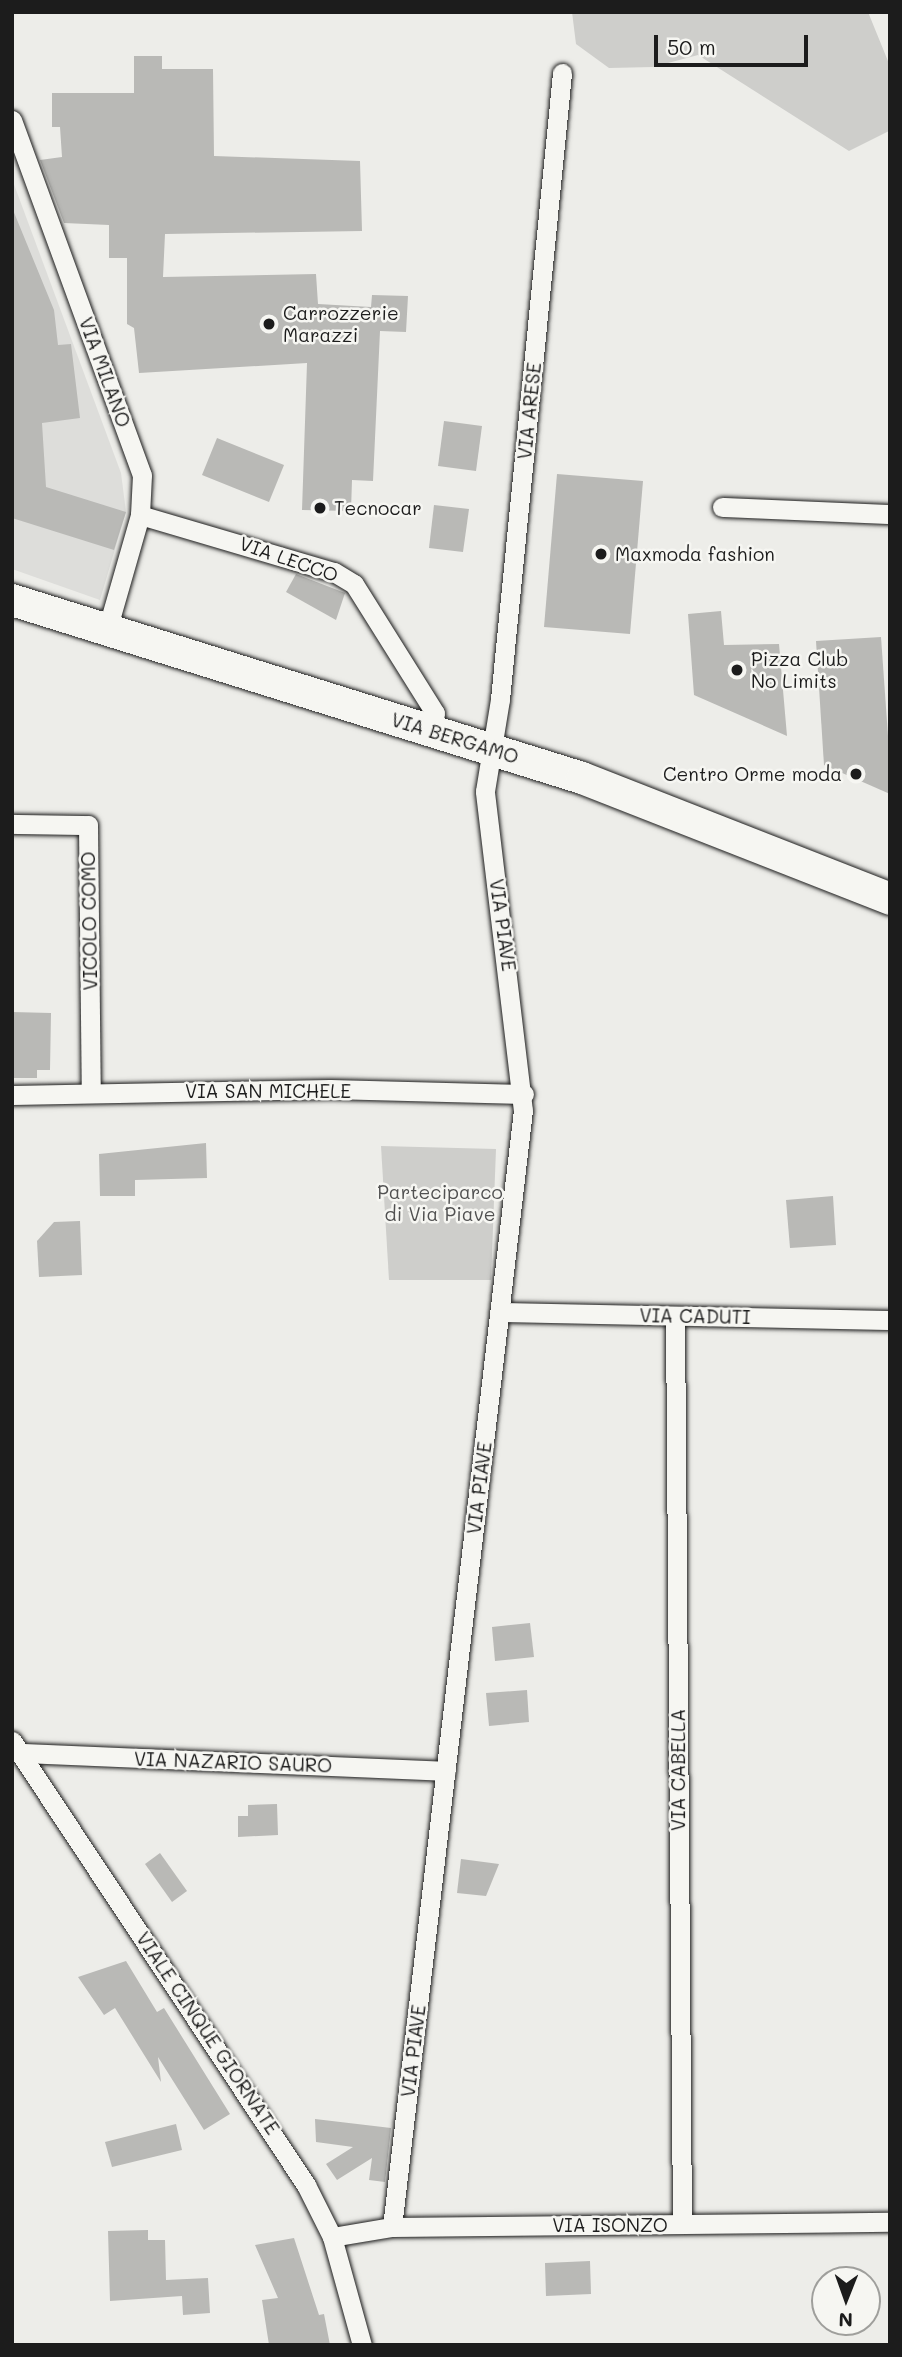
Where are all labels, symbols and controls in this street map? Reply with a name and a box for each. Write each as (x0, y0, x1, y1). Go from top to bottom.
scale bar (657, 21, 811, 65)
text: 50 m (667, 33, 716, 60)
place label: Carrozzerie Marazzi (283, 302, 399, 346)
street label: VIA MILANO (75, 314, 135, 430)
marker: Carrozzerie Marazzi (261, 316, 277, 332)
street label: VIA ARESE (513, 361, 545, 461)
place label: Tecnocar (334, 497, 422, 519)
marker: Tecnocar (312, 500, 328, 516)
street label: VIA LECCO (237, 531, 341, 587)
place label: Maxmoda fashion (615, 543, 775, 565)
marker: Maxmoda fashion (593, 546, 609, 562)
place label: Pizza Club No Limits (751, 648, 848, 692)
marker: Pizza Club No Limits (729, 662, 745, 678)
street label: VIA BERGAMO (389, 708, 521, 768)
place label: Centro Orme moda (663, 763, 842, 785)
marker: Centro Orme moda (848, 766, 864, 782)
street label: VICOLO COMO (76, 851, 102, 991)
street label: VIA PIAVE (485, 877, 521, 973)
street label: VIA SAN MICHELE (185, 1080, 351, 1102)
park label: Parteciparco di Via Piave (377, 1181, 503, 1225)
street label: VIA CADUTI (639, 1304, 751, 1328)
street label: VIA PIAVE (462, 1440, 496, 1536)
street label: VIA CABELLA (667, 1709, 689, 1831)
street label: VIA NAZARIO SAURO (134, 1747, 332, 1777)
street label: VIALE CINQUE GIORNATE (132, 1927, 284, 2139)
street label: VIA PIAVE (396, 2003, 430, 2099)
street label: VIA ISONZO (552, 2214, 668, 2236)
north arrow (811, 2266, 881, 2336)
text: N (838, 2308, 853, 2333)

